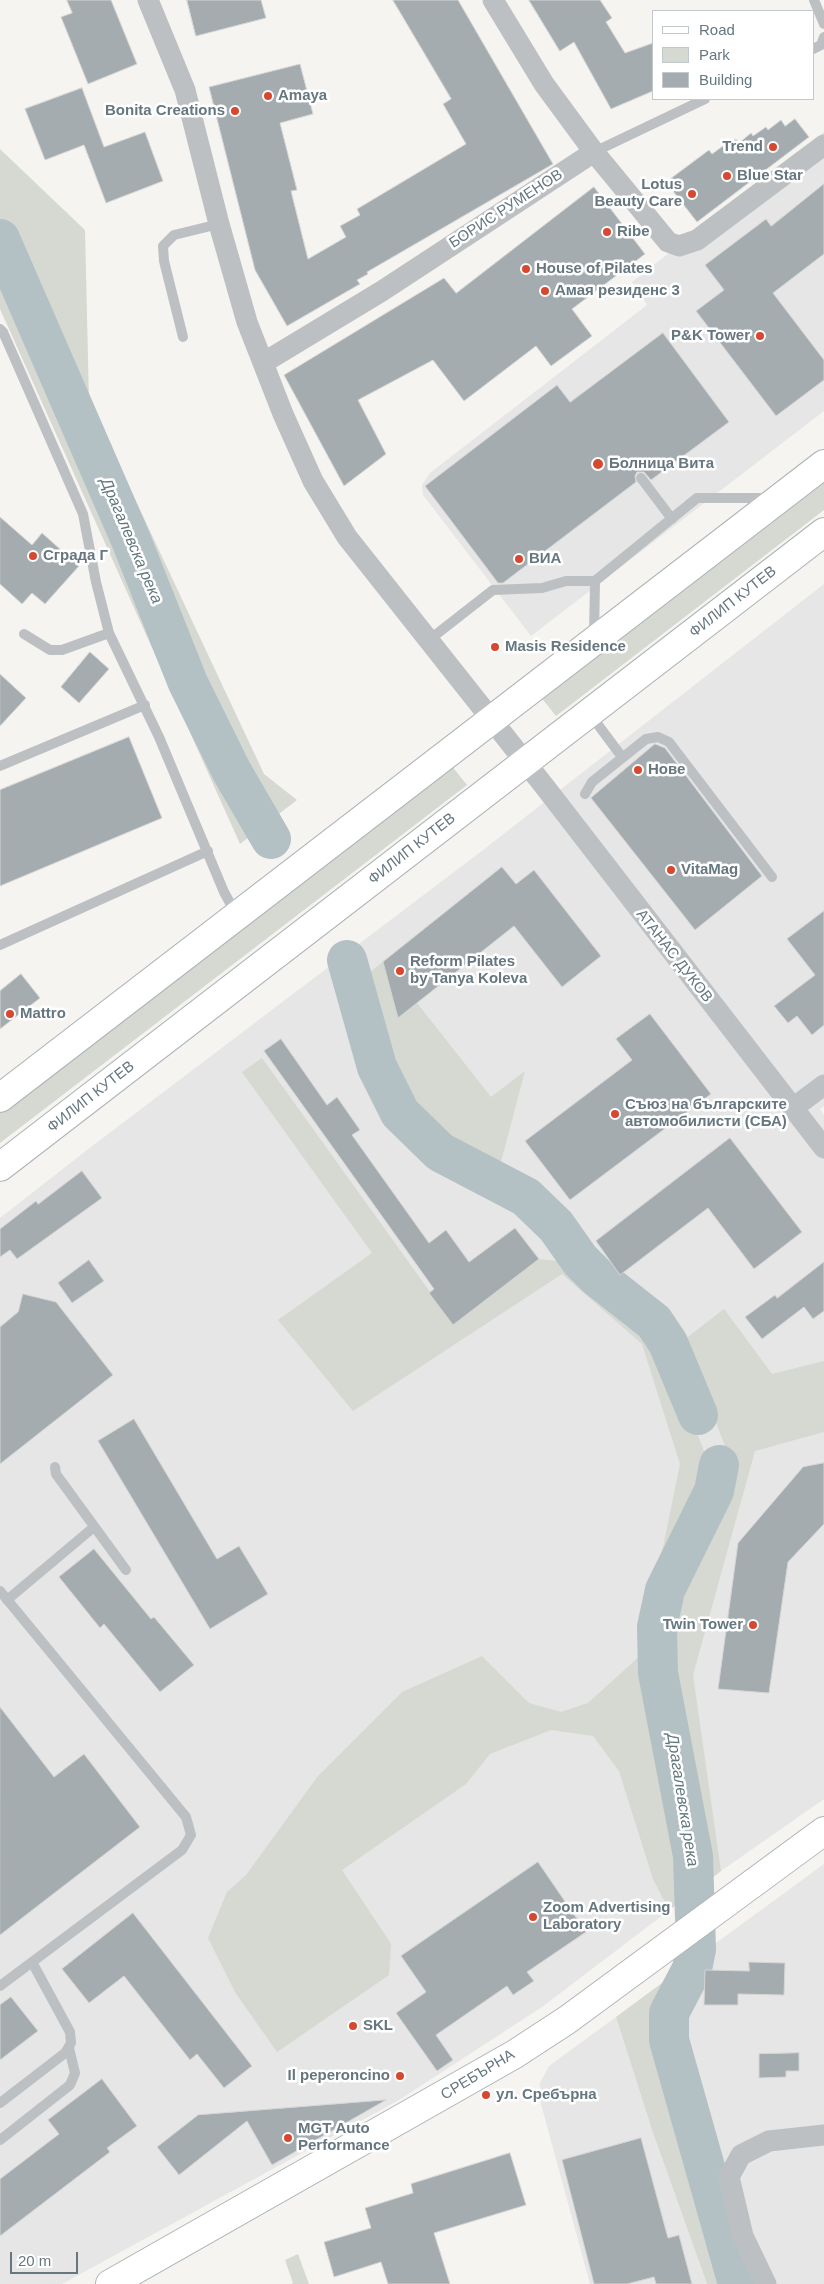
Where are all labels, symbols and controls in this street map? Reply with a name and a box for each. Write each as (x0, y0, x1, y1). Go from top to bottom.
legend (652, 10, 814, 100)
text: Road (699, 21, 735, 38)
text: Park (699, 46, 730, 63)
text: Building (699, 71, 752, 88)
place label: Amaya (278, 87, 327, 105)
marker: Amaya (262, 90, 274, 102)
place label: Bonita Creations (105, 102, 225, 120)
marker: Bonita Creations (229, 105, 241, 117)
place label: Trend (722, 138, 763, 156)
marker: Trend (767, 141, 779, 153)
street label: БОРИС РУМЕНОВ (446, 166, 566, 252)
place label: Blue Star (737, 167, 803, 185)
marker: Blue Star (721, 170, 733, 182)
place label: Lotus Beauty Care (594, 176, 682, 211)
marker: Lotus Beauty Care (686, 188, 698, 200)
place label: Ribe (617, 223, 650, 241)
marker: Ribe (601, 226, 613, 238)
place label: House of Pilates (536, 260, 653, 278)
marker: House of Pilates (520, 263, 532, 275)
place label: Амая резиденс 3 (555, 282, 680, 300)
marker: Амая резиденс 3 (539, 285, 551, 297)
place label: P&K Tower (671, 327, 750, 345)
marker: P&K Tower (754, 330, 766, 342)
place label: Болница Вита (609, 455, 714, 473)
marker: Болница Вита (591, 457, 605, 471)
water label: Драгалевска река (96, 475, 166, 607)
place label: Сграда Г (43, 547, 108, 565)
marker: Сграда Г (27, 550, 39, 562)
place label: ВИА (529, 550, 561, 568)
marker: ВИА (513, 553, 525, 565)
street label: ФИЛИП КУТЕВ (686, 562, 780, 642)
place label: Masis Residence (505, 638, 626, 656)
marker: Masis Residence (489, 641, 501, 653)
place label: Нове (648, 761, 685, 779)
marker: Нове (632, 764, 644, 776)
street label: ФИЛИП КУТЕВ (365, 809, 459, 889)
place label: VitaMag (681, 861, 738, 879)
marker: VitaMag (665, 864, 677, 876)
street label: АТАНАС ДУКОВ (632, 906, 716, 1006)
place label: Reform Pilates by Tanya Koleva (410, 953, 527, 988)
marker: Reform Pilates by Tanya Koleva (394, 965, 406, 977)
place label: Mattro (20, 1005, 66, 1023)
marker: Mattro (4, 1008, 16, 1020)
street label: ФИЛИП КУТЕВ (44, 1057, 138, 1137)
place label: Съюз на българските автомобилисти (СБА) (625, 1096, 787, 1131)
marker: Съюз на българските автомобилисти (СБА) (609, 1108, 621, 1120)
place label: Twin Tower (663, 1616, 743, 1634)
marker: Twin Tower (747, 1619, 759, 1631)
water label: Драгалевска река (662, 1732, 702, 1868)
place label: Zoom Advertising Laboratory (543, 1899, 671, 1934)
marker: Zoom Advertising Laboratory (527, 1911, 539, 1923)
place label: SKL (363, 2017, 393, 2035)
marker: SKL (347, 2020, 359, 2032)
street label: СРЕБЪРНА (438, 2046, 518, 2104)
place label: Il peperoncino (287, 2067, 390, 2085)
marker: Il peperoncino (394, 2070, 406, 2082)
place label: ул. Сребърна (496, 2086, 597, 2104)
marker: ул. Сребърна (480, 2089, 492, 2101)
place label: MGT Auto Performance (298, 2120, 390, 2155)
marker: MGT Auto Performance (282, 2132, 294, 2144)
scale bar (12, 2242, 80, 2274)
text: 20 m (18, 2252, 51, 2269)

